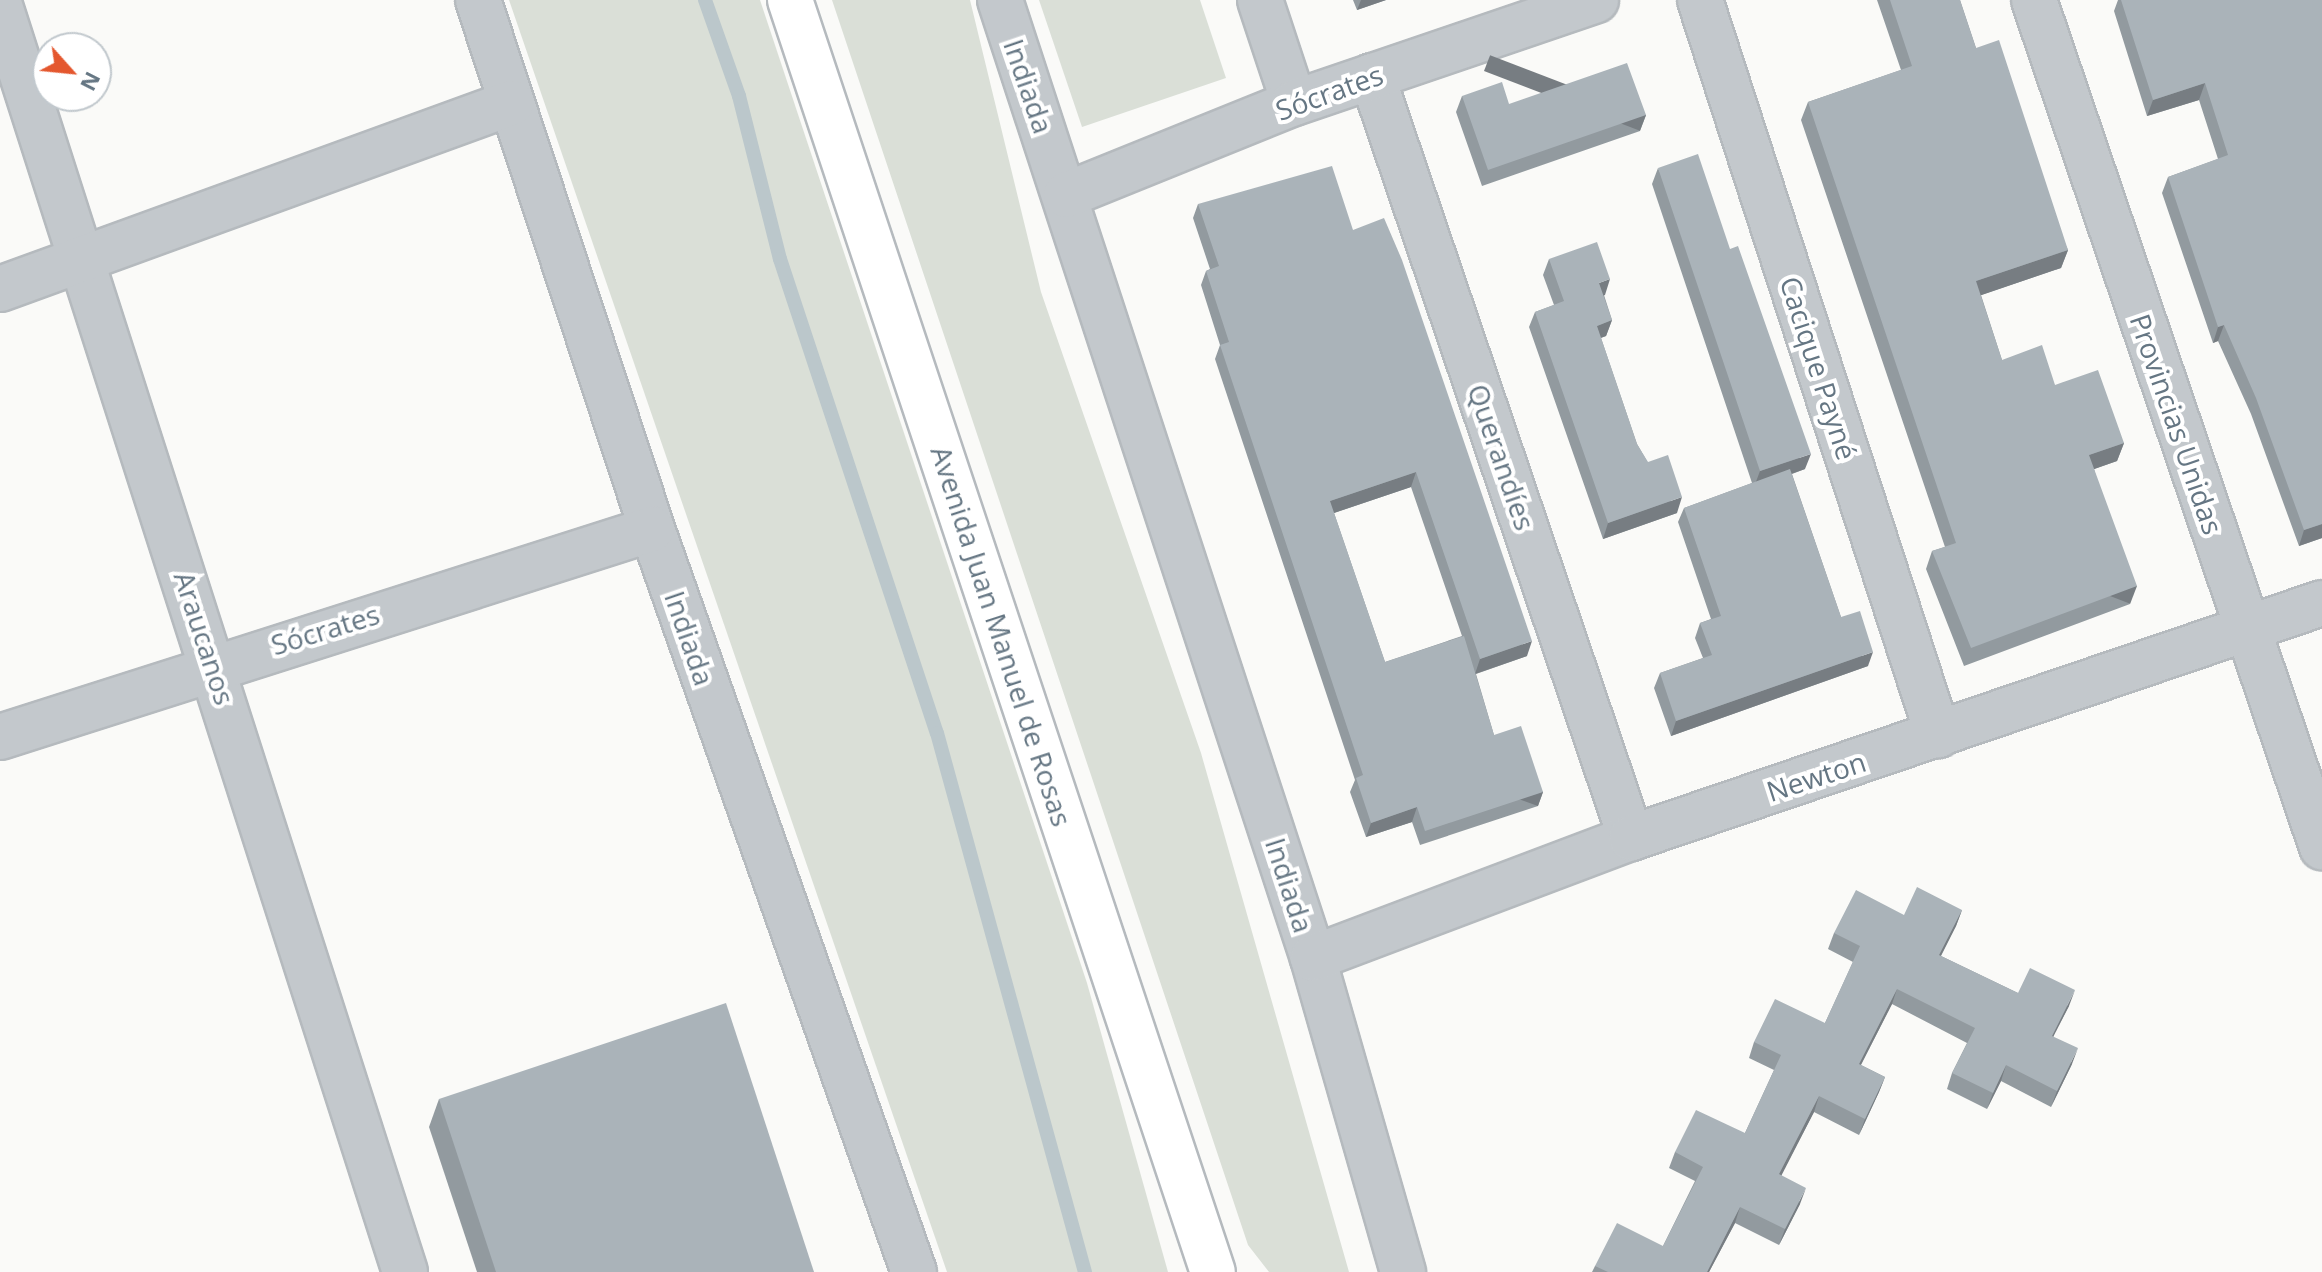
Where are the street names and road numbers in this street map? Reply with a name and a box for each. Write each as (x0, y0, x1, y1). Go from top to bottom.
street label: Indiada (997, 34, 1061, 138)
street label: Sócrates (1271, 57, 1387, 127)
street label: Cacique Payné (1774, 272, 1864, 464)
street label: Provincias Unidas (2124, 309, 2230, 539)
street label: Querandíes (1461, 380, 1543, 534)
street label: Avenida Juan Manuel de Rosas (925, 442, 1079, 830)
street label: Araucanos (168, 567, 242, 709)
street label: Indiada (658, 586, 722, 690)
street label: Sócrates (267, 597, 383, 661)
street label: Newton (1762, 744, 1870, 808)
street label: Indiada (1259, 833, 1321, 937)

